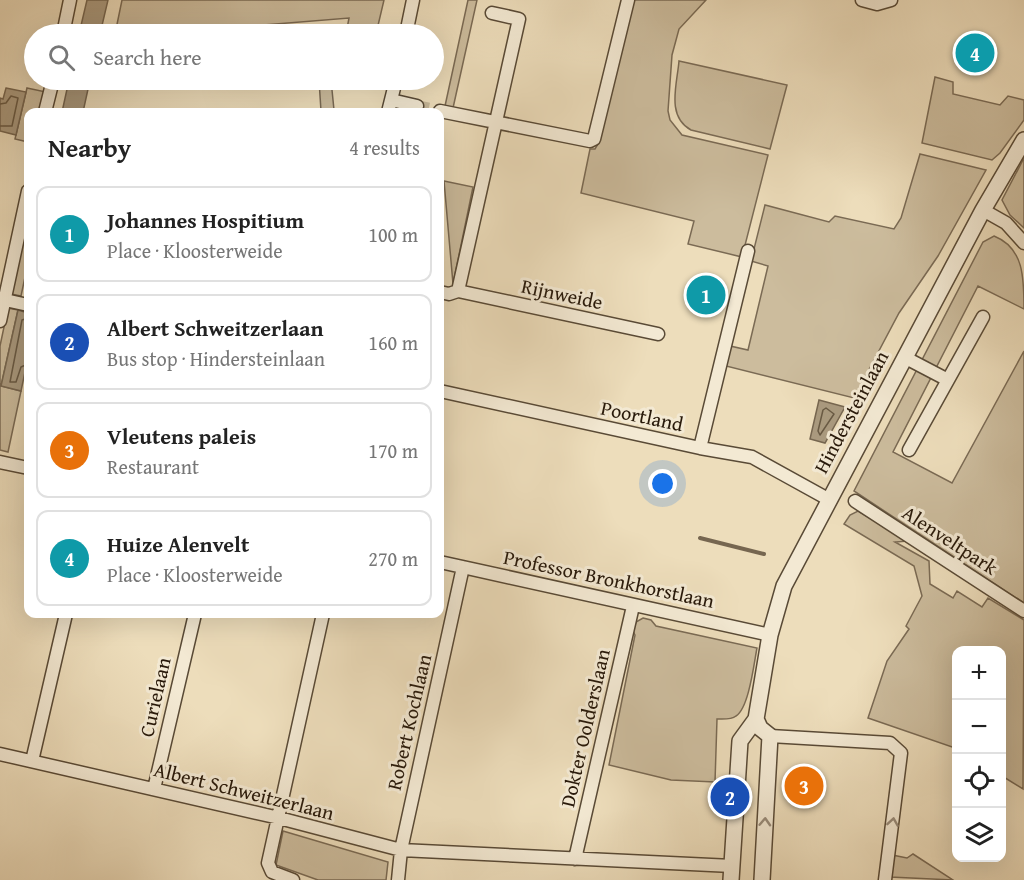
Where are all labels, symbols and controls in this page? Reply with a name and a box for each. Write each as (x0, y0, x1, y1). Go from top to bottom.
search box (24, 24, 444, 90)
pin: 4 (956, 31, 994, 76)
icon: search (45, 41, 78, 74)
text: Search here (93, 41, 202, 73)
text: Nearby (48, 128, 131, 167)
text: 4 results (349, 133, 420, 162)
text: Johannes Hospitium (107, 204, 304, 236)
text: 1 (64, 220, 75, 249)
text: 100 m (368, 220, 418, 249)
text: Place · Kloosterweide (107, 236, 283, 265)
street label: Rijnweide (519, 271, 606, 316)
pin: 1 (686, 272, 726, 318)
text: Albert Schweitzerlaan (107, 312, 324, 344)
text: 2 (64, 328, 75, 357)
text: 160 m (368, 328, 418, 357)
text: Bus stop · Hindersteinlaan (107, 344, 325, 373)
street label: Hindersteinlaan (806, 345, 895, 478)
street label: Poortland (598, 393, 686, 438)
text: Vleutens paleis (107, 420, 256, 452)
text: 3 (64, 436, 75, 465)
text: 170 m (368, 436, 418, 465)
text: Restaurant (107, 452, 199, 481)
your location (648, 469, 677, 498)
street label: Alenveltpark (897, 498, 1004, 582)
text: Huize Alenvelt (107, 528, 249, 560)
street label: Professor Bronkhorstlaan (501, 542, 717, 615)
text: 4 (64, 544, 75, 573)
text: 270 m (368, 544, 418, 573)
text: Place · Kloosterweide (107, 560, 283, 589)
street label: Dokter Oolderslaan (552, 646, 617, 810)
map controls (952, 646, 1006, 862)
button: + (952, 646, 1006, 700)
street label: Robert Kochlaan (379, 651, 438, 793)
street label: Curielaan (131, 654, 178, 739)
button: − (952, 700, 1006, 754)
street label: Albert Schweitzerlaan (151, 754, 337, 827)
button: locate (952, 754, 1006, 808)
pin: 3 (784, 764, 824, 808)
pin: 2 (710, 774, 750, 820)
button: layers (952, 808, 1006, 862)
one-way arrow (759, 817, 772, 826)
one-way arrow (886, 817, 898, 827)

